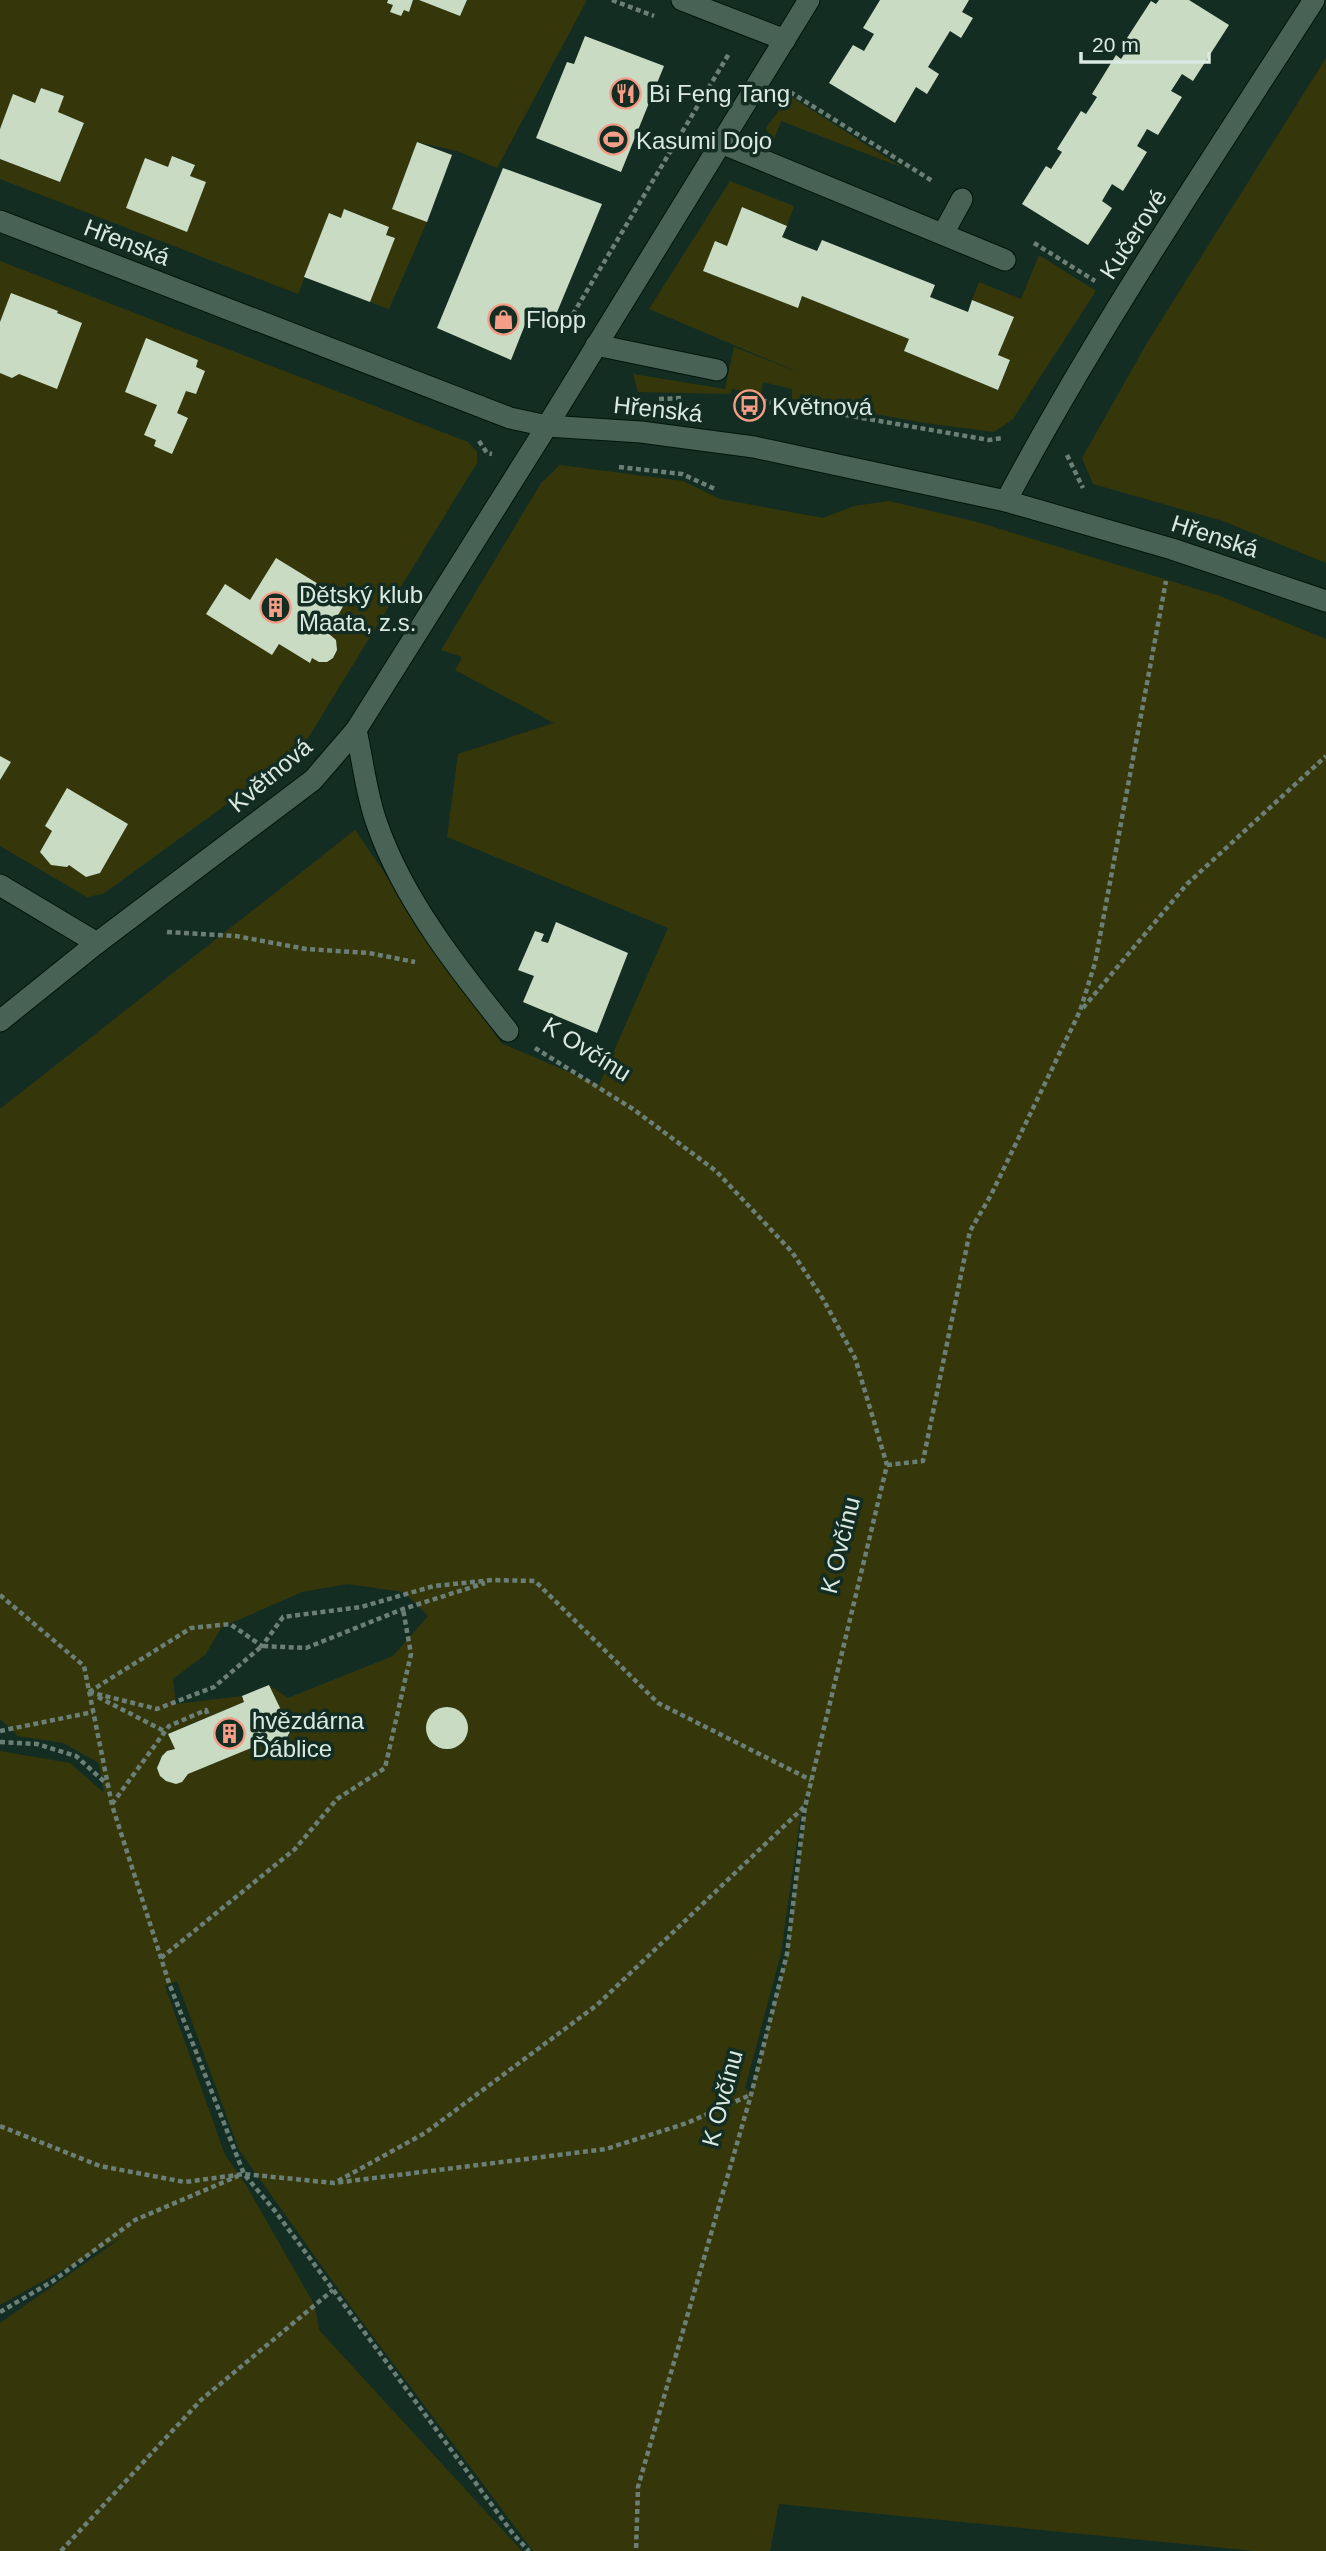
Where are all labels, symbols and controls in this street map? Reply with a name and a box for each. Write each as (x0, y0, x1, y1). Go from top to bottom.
scale bar (1081, 21, 1209, 65)
text: 20 m (1092, 33, 1139, 56)
restaurant icon: Bi Feng Tang (609, 76, 643, 110)
place label: Bi Feng Tang (649, 80, 790, 107)
sports icon: Kasumi Dojo (596, 123, 630, 157)
place label: Kasumi Dojo (636, 127, 772, 154)
street label: Kučerové (1094, 184, 1172, 284)
street label: Hřenská (80, 213, 174, 271)
shop icon: Flopp (486, 302, 520, 336)
place label: Flopp (526, 306, 586, 333)
bus stop icon: Květnová (732, 389, 766, 423)
street label: Hřenská (612, 391, 704, 427)
place label: Květnová (772, 393, 873, 420)
street label: Hřenská (1168, 509, 1262, 563)
place label: Dětský klub Maata, z.s. (299, 581, 423, 636)
building icon: Dětský klub Maata, z.s. (259, 591, 293, 625)
street label: Květnová (223, 732, 318, 818)
street label: K Ovčínu (538, 1011, 636, 1087)
street label: K Ovčínu (815, 1494, 865, 1596)
place label: hvězdárna Ďáblice (252, 1707, 365, 1762)
building icon: hvězdárna Ďáblice (212, 1717, 246, 1751)
street label: K Ovčínu (696, 2047, 748, 2149)

